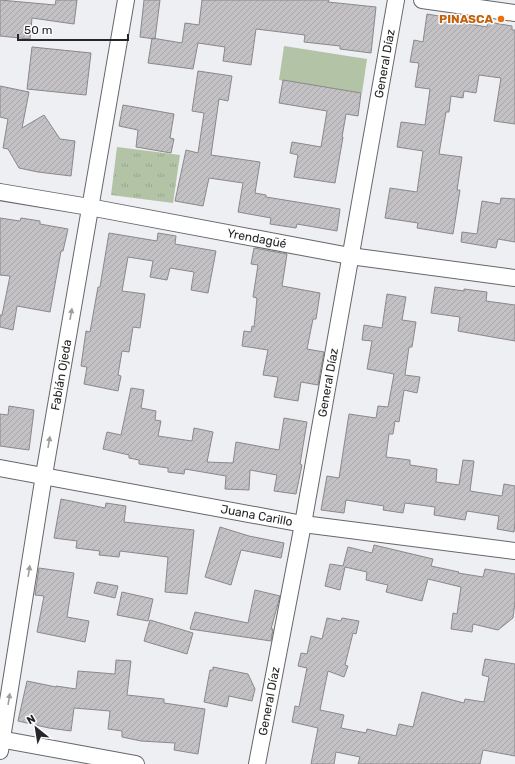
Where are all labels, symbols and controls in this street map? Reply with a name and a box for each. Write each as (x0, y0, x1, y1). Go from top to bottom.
place label: PINASCA (439, 12, 493, 26)
marker: PINASCA (496, 14, 506, 24)
scale bar (18, 16, 128, 42)
text: 50 m (24, 23, 52, 37)
street label: General Díaz (372, 28, 398, 99)
street label: Yrendagüé (226, 226, 288, 251)
one-way arrow (68, 308, 74, 320)
street label: Fabián Ojeda (48, 338, 74, 412)
street label: General Díaz (315, 347, 341, 418)
one-way arrow (47, 436, 53, 448)
street label: Juana Carillo (219, 502, 294, 529)
one-way arrow (26, 564, 32, 577)
street label: General Díaz (256, 666, 282, 737)
one-way arrow (6, 693, 12, 705)
north arrow (16, 708, 56, 748)
text: N (25, 712, 38, 727)

